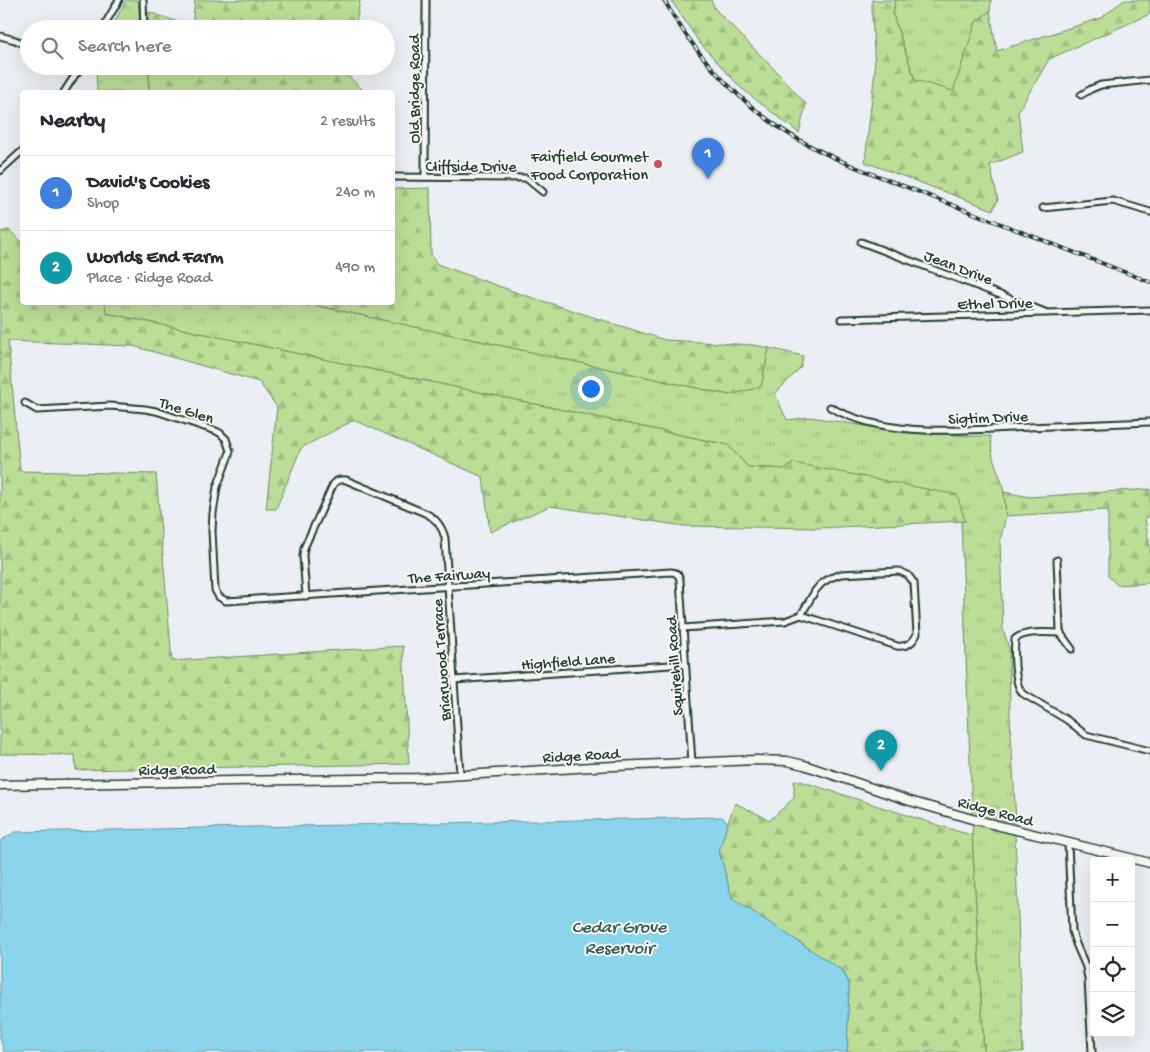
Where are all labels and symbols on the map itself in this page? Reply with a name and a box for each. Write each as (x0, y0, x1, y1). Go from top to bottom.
street label: Old Bridge Road (407, 33, 426, 144)
pin: 1 (692, 138, 724, 179)
place label: Fairfield Gourmet Food Corporation (530, 149, 649, 186)
marker: Fairfield Gourmet Food Corporation (652, 158, 664, 170)
street label: Cliffside Drive (425, 159, 517, 178)
street label: Jean Drive (921, 248, 995, 291)
street label: Ethel Drive (957, 295, 1034, 316)
your location (578, 376, 604, 402)
street label: The Glen (155, 394, 216, 430)
street label: Sigtim Drive (948, 409, 1029, 430)
street label: The Fairway (407, 565, 491, 590)
street label: Briarwood Terrace (430, 597, 457, 722)
street label: Squirehill Road (663, 614, 689, 716)
street label: Highfield Lane (521, 651, 617, 676)
pin: 2 (865, 730, 897, 771)
street label: Ridge Road (542, 746, 622, 769)
street label: Ridge Road (138, 761, 218, 782)
street label: Ridge Road (955, 794, 1036, 833)
water label: Cedar Grove Reservoir (572, 918, 667, 960)

